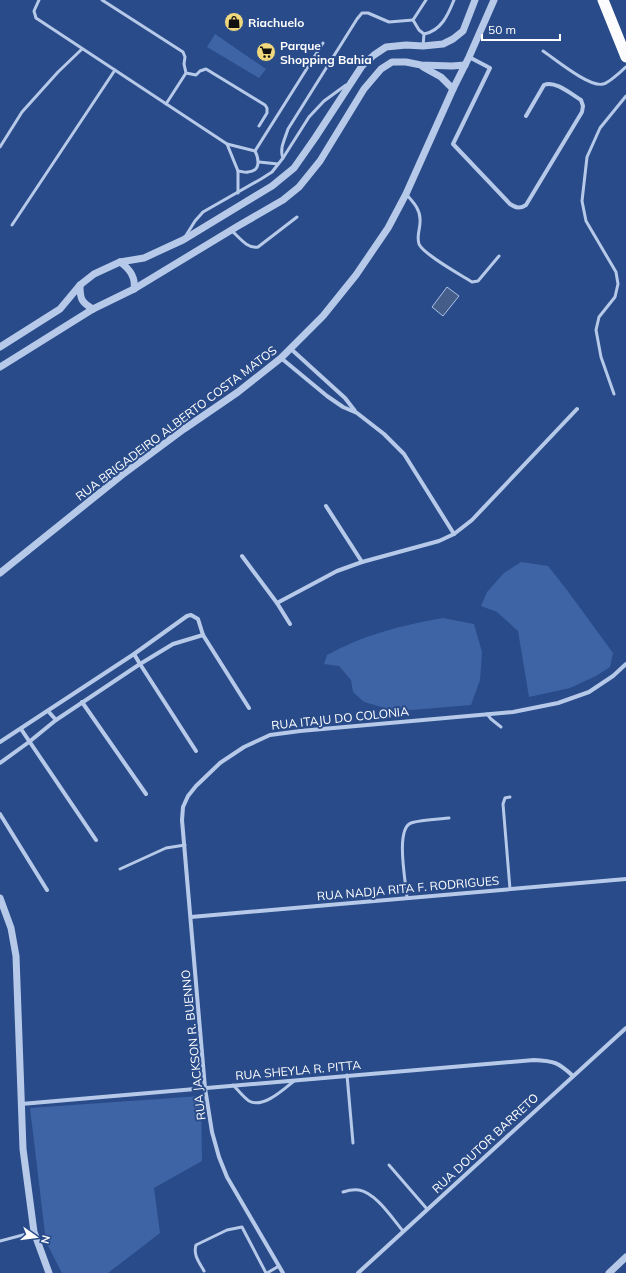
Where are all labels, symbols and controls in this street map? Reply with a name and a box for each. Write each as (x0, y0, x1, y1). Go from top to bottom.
shop icon: Riachuelo (223, 11, 245, 33)
place label: Riachuelo (248, 15, 304, 30)
scale bar (482, 16, 560, 42)
text: 50 m (488, 22, 516, 37)
place label: Parque Shopping Bahia (280, 38, 372, 67)
supermarket icon: Parque Shopping Bahia (255, 41, 277, 63)
street label: RUA BRIGADEIRO ALBERTO COSTA MATOS (72, 342, 280, 504)
street label: RUA ITAJU DO COLONIA (271, 703, 410, 733)
street label: RUA NADJA RITA F. RODRIGUES (316, 873, 500, 903)
street label: RUA JACKSON R. BUENNO (178, 969, 208, 1121)
street label: RUA SHEYLA R. PITTA (235, 1057, 362, 1083)
street label: RUA DOUTOR BARRETO (429, 1090, 541, 1196)
north arrow (16, 1217, 56, 1257)
text: N (38, 1234, 54, 1245)

